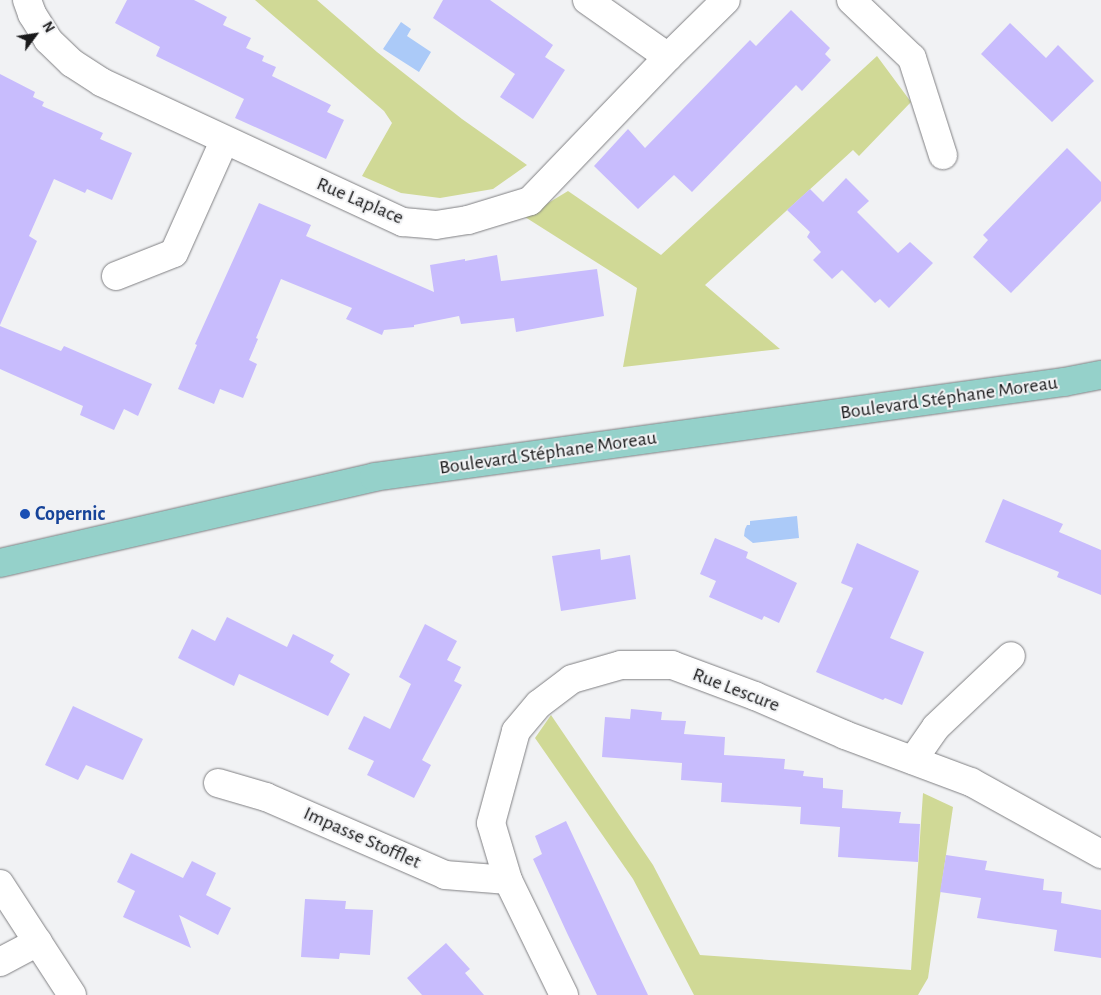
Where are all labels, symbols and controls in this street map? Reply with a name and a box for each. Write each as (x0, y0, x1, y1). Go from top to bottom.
north arrow (10, 10, 60, 60)
text: N (39, 19, 56, 35)
street label: Rue Laplace (313, 172, 407, 230)
street label: Boulevard Stéphane Moreau (839, 371, 1059, 425)
street label: Boulevard Stéphane Moreau (438, 426, 658, 480)
place label: Copernic (35, 502, 105, 526)
marker: Copernic (19, 508, 31, 520)
street label: Rue Lescure (689, 662, 783, 718)
street label: Impasse Stofflet (300, 801, 424, 875)

